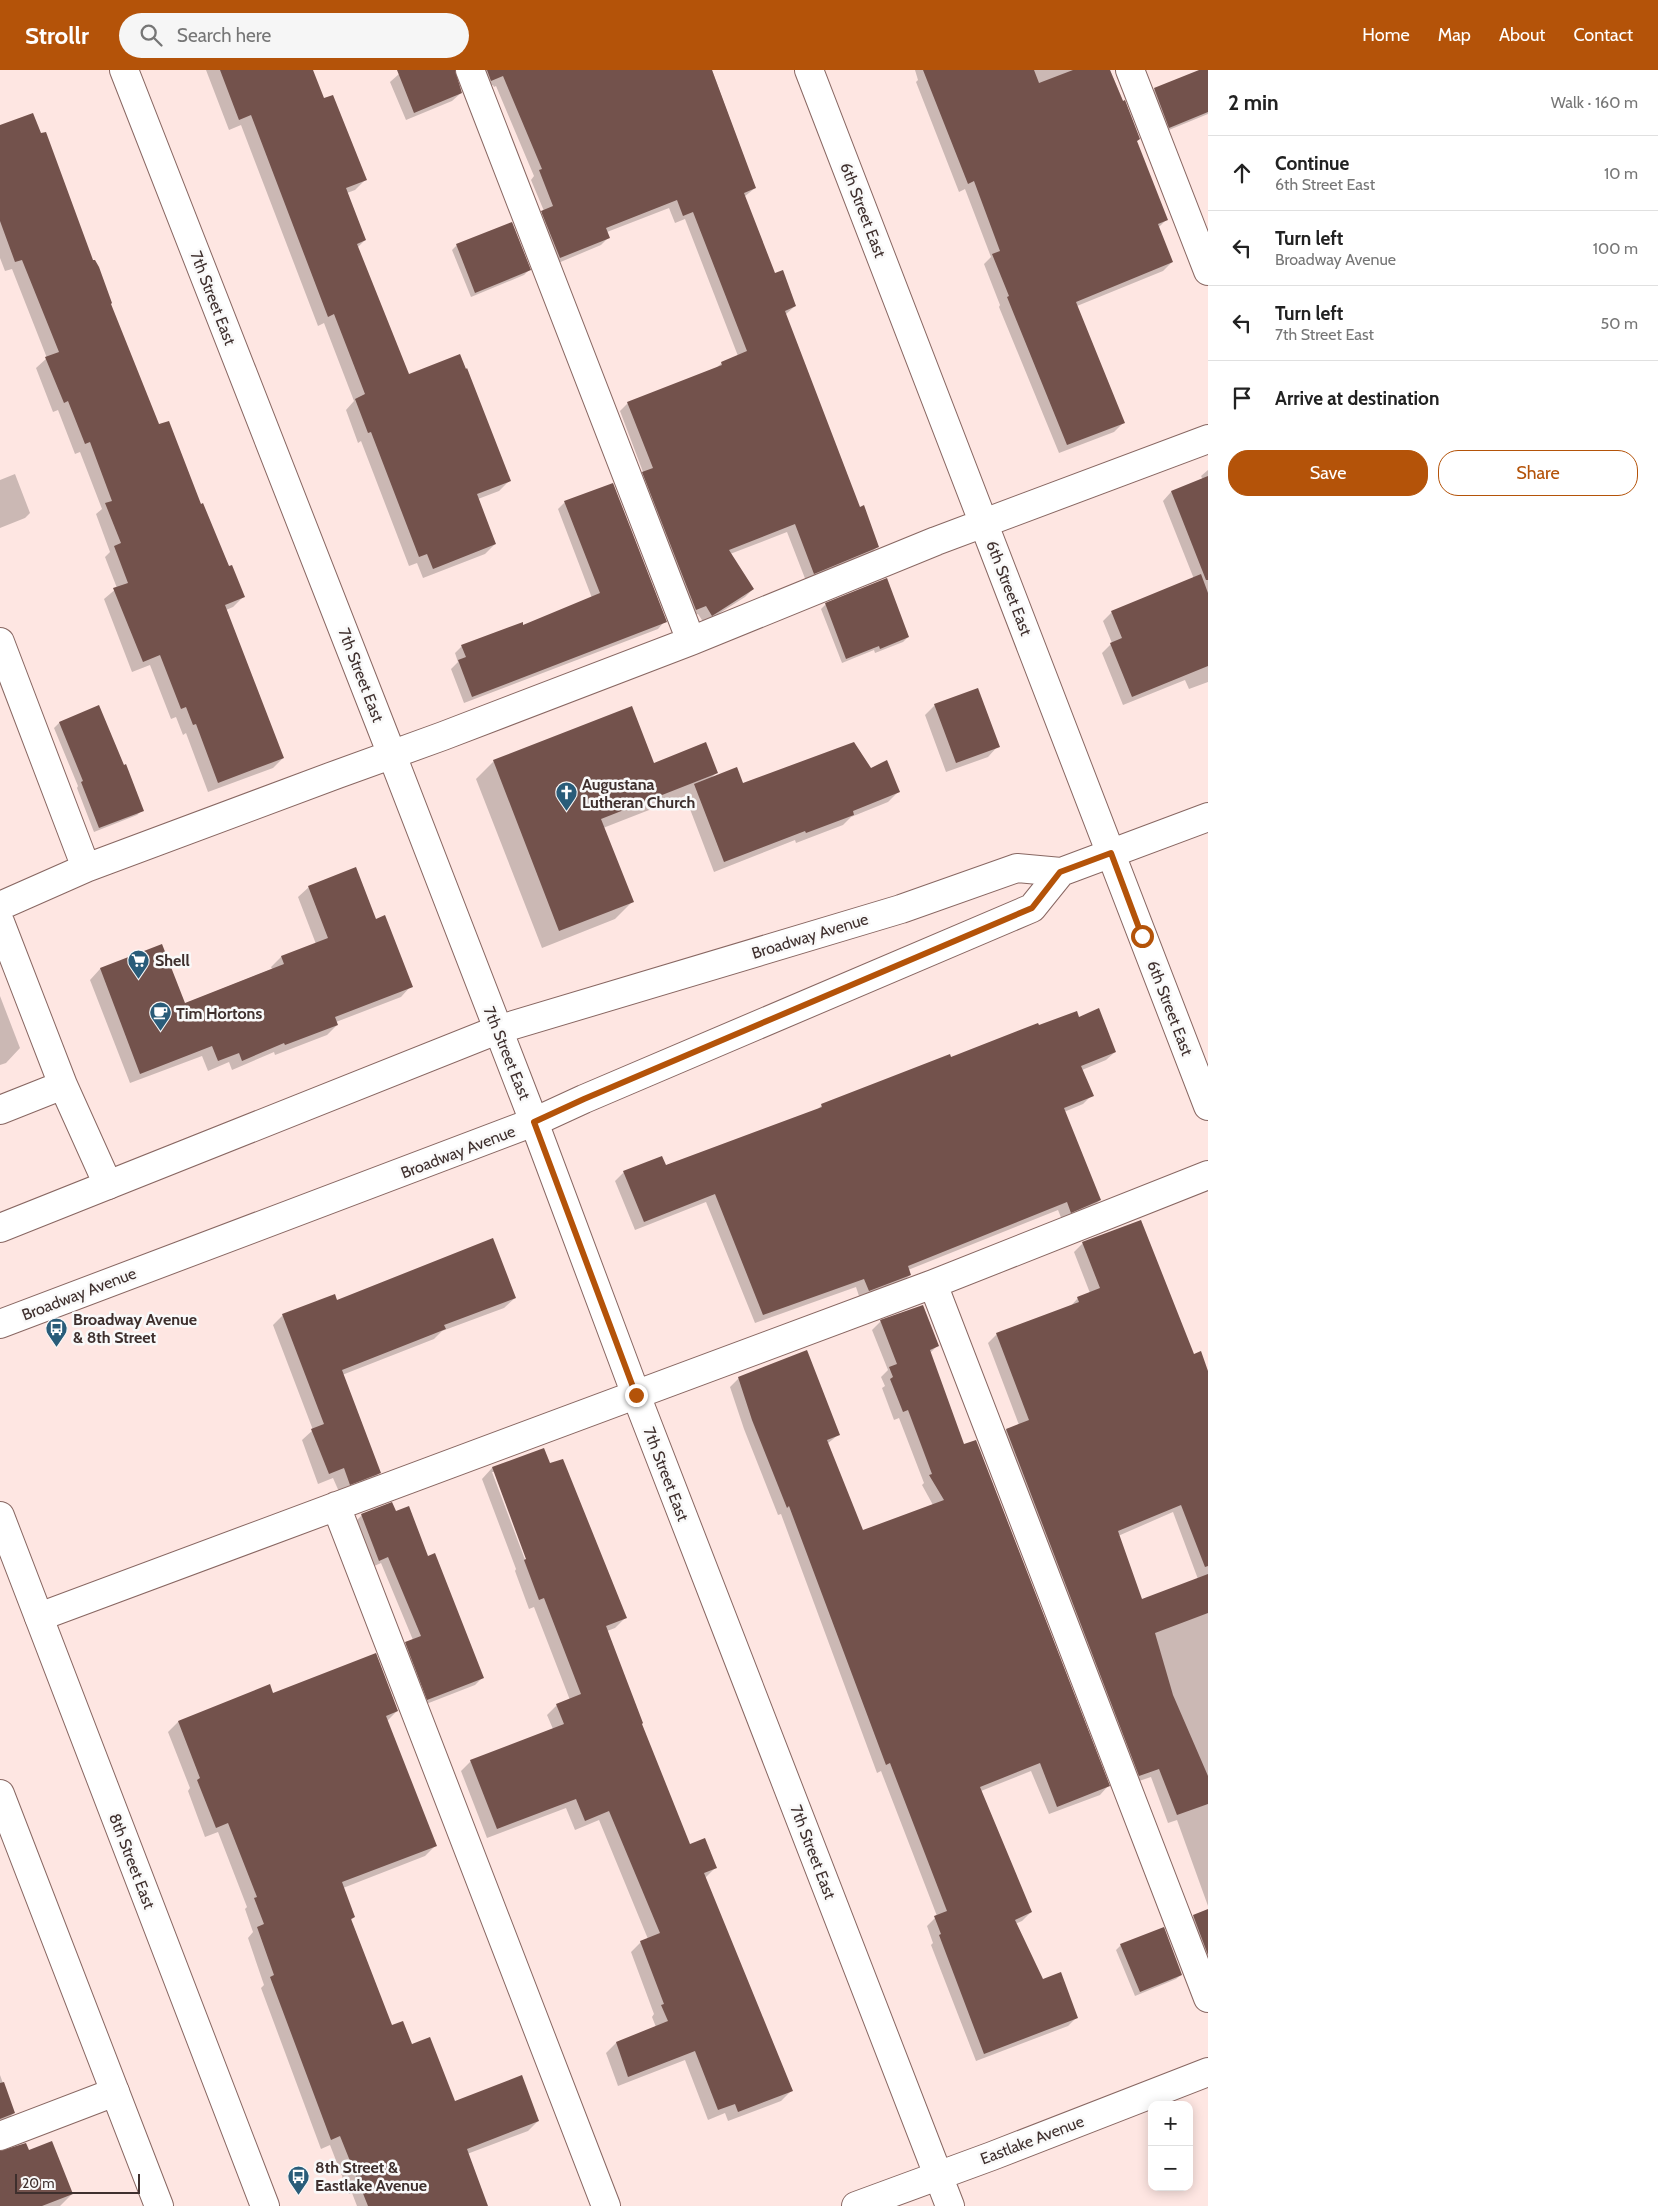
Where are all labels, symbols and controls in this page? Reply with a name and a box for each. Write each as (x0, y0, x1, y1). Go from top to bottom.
search box (119, 13, 469, 58)
text: Strollr (25, 21, 89, 50)
icon: search (137, 21, 165, 49)
text: Search here (177, 24, 271, 47)
text: Home (1362, 24, 1410, 46)
text: Map (1438, 24, 1471, 46)
text: About (1499, 24, 1545, 46)
text: Contact (1573, 24, 1633, 46)
text: 2 min (1228, 90, 1279, 115)
text: Walk · 160 m (1551, 93, 1638, 112)
text: Continue (1275, 152, 1349, 175)
icon: ahead (1228, 159, 1256, 187)
street label: 6th Street East (836, 160, 890, 261)
text: 10 m (1604, 164, 1638, 183)
text: 6th Street East (1275, 175, 1375, 194)
text: Turn left (1275, 227, 1343, 250)
icon: left (1228, 234, 1256, 262)
text: 100 m (1593, 239, 1638, 258)
street label: 7th Street East (186, 248, 240, 348)
text: Broadway Avenue (1275, 250, 1396, 269)
text: Turn left (1275, 302, 1343, 325)
icon: left (1228, 309, 1256, 337)
text: 50 m (1601, 314, 1638, 333)
text: 7th Street East (1275, 325, 1374, 344)
icon: arrive (1228, 384, 1256, 412)
text: Arrive at destination (1275, 387, 1439, 410)
button: Save (1228, 450, 1428, 496)
button: Share (1438, 450, 1638, 496)
street label: 6th Street East (982, 538, 1036, 639)
street label: 7th Street East (334, 625, 388, 725)
place label: Augustana Lutheran Church (582, 775, 695, 812)
church icon: Augustana Lutheran Church (554, 781, 578, 812)
street label: Broadway Avenue (749, 909, 871, 963)
route start (1131, 925, 1154, 948)
supermarket icon: Shell (127, 948, 151, 979)
place label: Shell (155, 951, 190, 970)
street label: 6th Street East (1143, 958, 1197, 1059)
cafe icon: Tim Hortons (148, 1001, 172, 1032)
place label: Tim Hortons (176, 1004, 262, 1023)
street label: 7th Street East (480, 1004, 535, 1103)
street label: Broadway Avenue (398, 1121, 518, 1183)
street label: Broadway Avenue (19, 1263, 139, 1325)
place label: Broadway Avenue & 8th Street (73, 1310, 197, 1347)
bus stop icon: Broadway Avenue & 8th Street (45, 1316, 69, 1347)
route end (625, 1384, 648, 1407)
street label: 7th Street East (639, 1424, 693, 1524)
street label: 7th Street East (786, 1802, 840, 1902)
street label: 8th Street East (105, 1811, 159, 1912)
map controls (1148, 2101, 1193, 2191)
button: + (1148, 2101, 1193, 2146)
street label: Eastlake Avenue (978, 2112, 1086, 2168)
button: − (1148, 2146, 1193, 2191)
place label: 8th Street & Eastlake Avenue (315, 2158, 427, 2195)
bus stop icon: 8th Street & Eastlake Avenue (287, 2164, 311, 2195)
scale bar (15, 2171, 140, 2194)
text: 20 m (22, 2174, 55, 2192)

